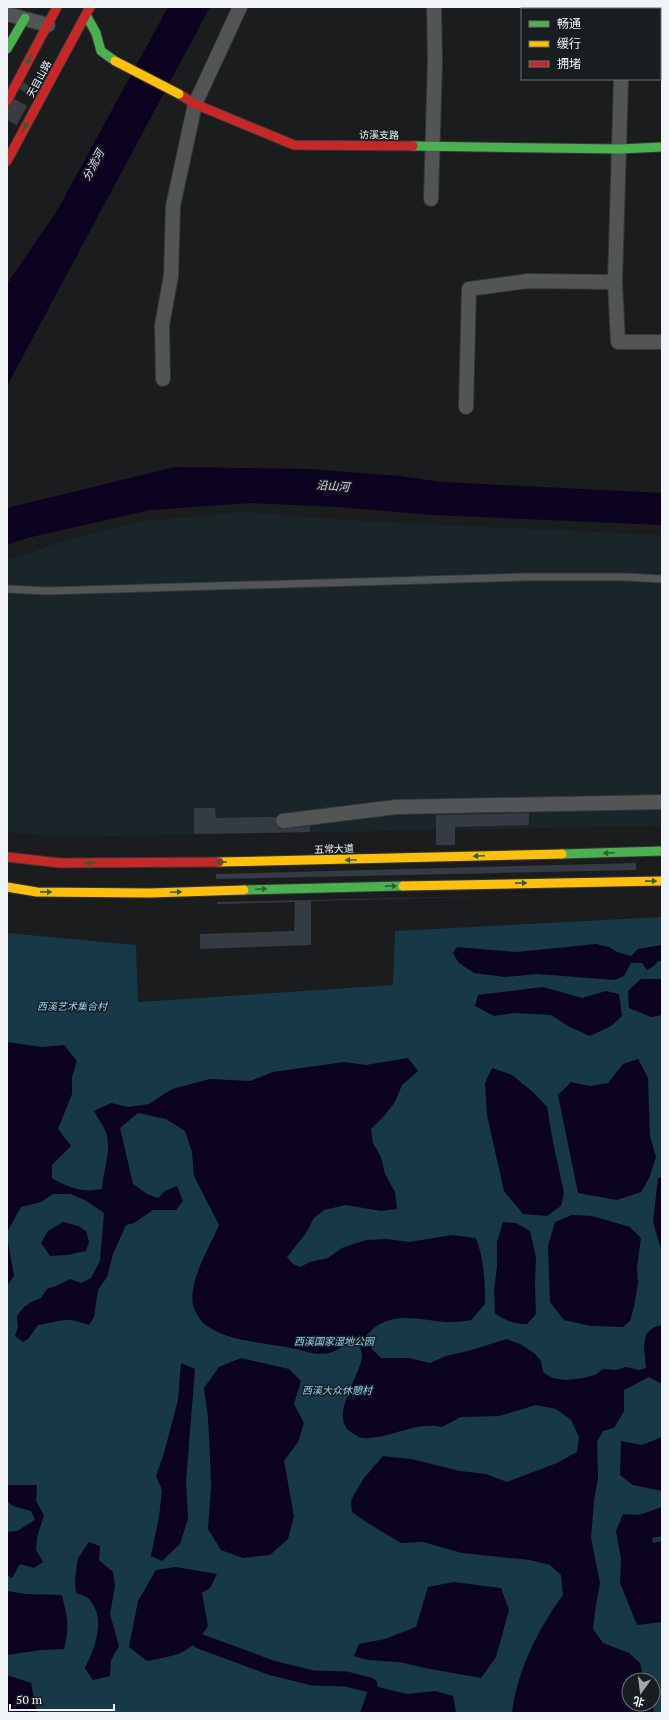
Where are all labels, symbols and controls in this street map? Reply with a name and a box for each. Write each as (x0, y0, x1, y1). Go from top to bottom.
legend (521, 8, 661, 80)
text: 畅通 (557, 16, 581, 31)
text: 缓行 (557, 36, 581, 51)
one-way arrow (26, 53, 33, 65)
text: 拥堵 (557, 56, 581, 71)
street label: 天目山路 (24, 58, 54, 100)
one-way arrow (22, 121, 29, 133)
street label: 访溪支路 (359, 128, 399, 142)
water label: 分流河 (79, 145, 108, 183)
water label: 沿山河 (316, 478, 352, 494)
street label: 五常大道 (314, 842, 354, 856)
one-way arrow (602, 850, 615, 856)
one-way arrow (472, 853, 485, 859)
one-way arrow (345, 856, 357, 863)
one-way arrow (214, 859, 227, 865)
one-way arrow (84, 860, 97, 866)
one-way arrow (645, 878, 658, 884)
one-way arrow (515, 880, 528, 886)
one-way arrow (385, 883, 398, 889)
one-way arrow (255, 885, 267, 892)
one-way arrow (40, 889, 53, 895)
one-way arrow (170, 889, 183, 895)
park label: 西溪艺术集合村 (37, 1000, 109, 1013)
park label: 西溪国家湿地公园 (294, 1335, 376, 1348)
park label: 西溪大众休憩村 (302, 1384, 374, 1397)
north arrow (621, 1672, 661, 1712)
scale bar (10, 1686, 114, 1712)
text: 50 m (16, 1692, 43, 1707)
text: 北 (632, 1694, 646, 1710)

